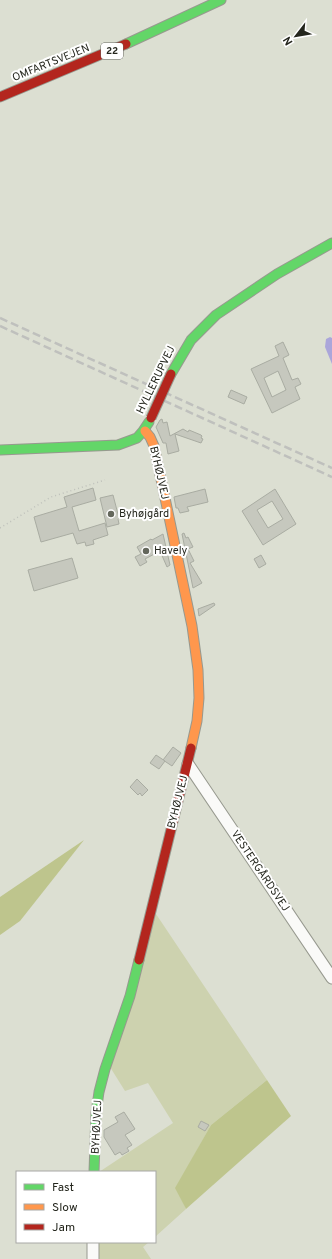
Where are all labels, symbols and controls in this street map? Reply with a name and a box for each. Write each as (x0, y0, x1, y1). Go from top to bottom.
north arrow (276, 16, 316, 56)
text: N (280, 34, 296, 48)
street label: OMFARTSVEJEN (10, 41, 92, 85)
road number: 22 (101, 43, 123, 59)
street label: HYLLERUPVEJ (133, 344, 179, 416)
street label: BYHØJVEJ (146, 445, 172, 501)
place label: Byhøjgård (119, 507, 169, 521)
marker: Byhøjgård (106, 509, 116, 519)
place label: Havely (154, 544, 188, 558)
marker: Havely (141, 546, 151, 556)
street label: BYHØJVEJ (165, 774, 191, 830)
street label: VESTERGÅRDSVEJ (228, 828, 292, 914)
street label: BYHØJVEJ (89, 1100, 105, 1154)
legend (16, 1171, 156, 1243)
text: Fast (52, 1180, 74, 1196)
text: Slow (52, 1200, 78, 1216)
text: Jam (52, 1220, 75, 1236)

